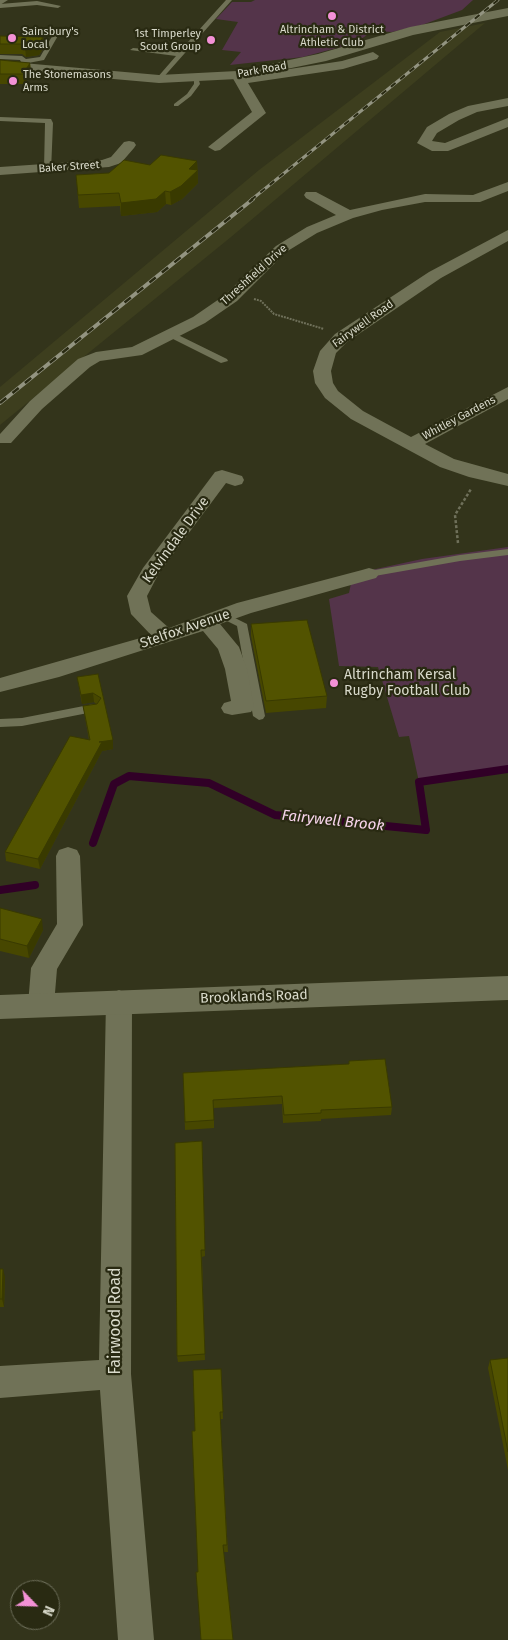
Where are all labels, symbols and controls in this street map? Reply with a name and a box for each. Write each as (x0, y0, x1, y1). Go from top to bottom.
marker: Altrincham & District Athletic Club (326, 10, 338, 22)
place label: Altrincham & District Athletic Club (280, 23, 384, 49)
place label: Sainsbury's Local (22, 25, 79, 51)
place label: 1st Timperley Scout Group (135, 27, 201, 53)
marker: Sainsbury's Local (6, 32, 18, 44)
marker: 1st Timperley Scout Group (205, 34, 217, 46)
street label: Park Road (236, 59, 288, 81)
place label: The Stonemasons Arms (23, 68, 111, 94)
marker: The Stonemasons Arms (7, 75, 19, 87)
street label: Baker Street (38, 158, 100, 176)
street label: Threshfield Drive (218, 242, 290, 308)
street label: Fairywell Road (330, 297, 396, 351)
street label: Whitley Gardens (420, 393, 498, 443)
street label: Kelvindale Drive (139, 494, 213, 586)
street label: Stelfox Avenue (138, 606, 232, 652)
place label: Altrincham Kersal Rugby Football Club (344, 667, 470, 700)
marker: Altrincham Kersal Rugby Football Club (328, 677, 340, 689)
water label: Fairywell Brook (281, 807, 385, 835)
street label: Brooklands Road (200, 987, 308, 1007)
street label: Fairwood Road (106, 1267, 126, 1375)
north arrow (10, 1580, 60, 1630)
text: N (39, 1603, 58, 1619)

